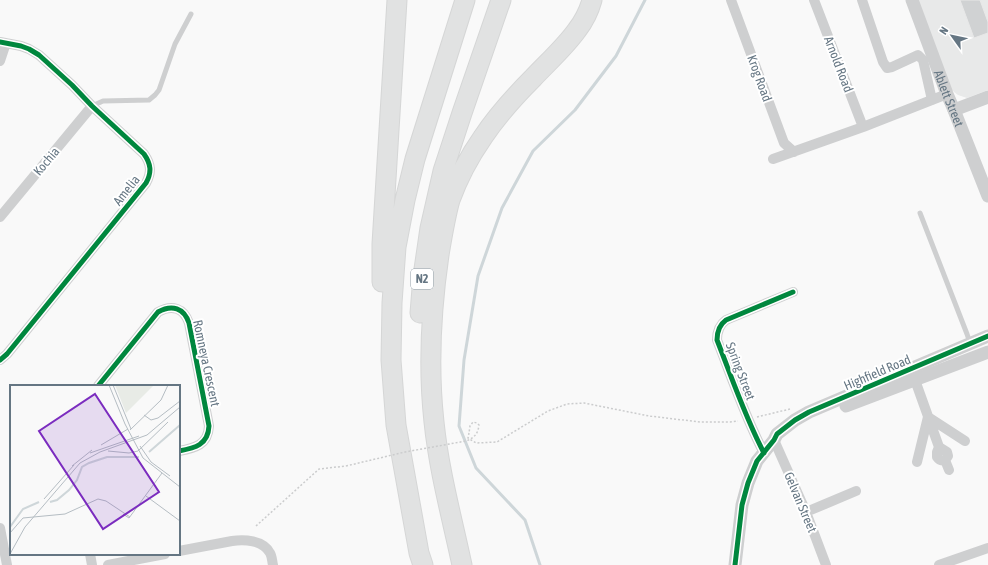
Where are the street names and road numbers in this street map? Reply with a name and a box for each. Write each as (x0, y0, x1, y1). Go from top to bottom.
street label: Arnold Road (821, 34, 856, 94)
street label: Krog Road (744, 53, 775, 104)
street label: Ablett Street (931, 68, 967, 129)
street label: Kochia (30, 144, 63, 179)
street label: Amelia (110, 172, 143, 208)
road number: N2 (411, 269, 433, 289)
street label: Romneya Crescent (190, 318, 223, 408)
street label: Spring Street (723, 340, 758, 402)
street label: Highfield Road (842, 352, 913, 393)
street label: Gelvan Street (781, 470, 820, 535)

